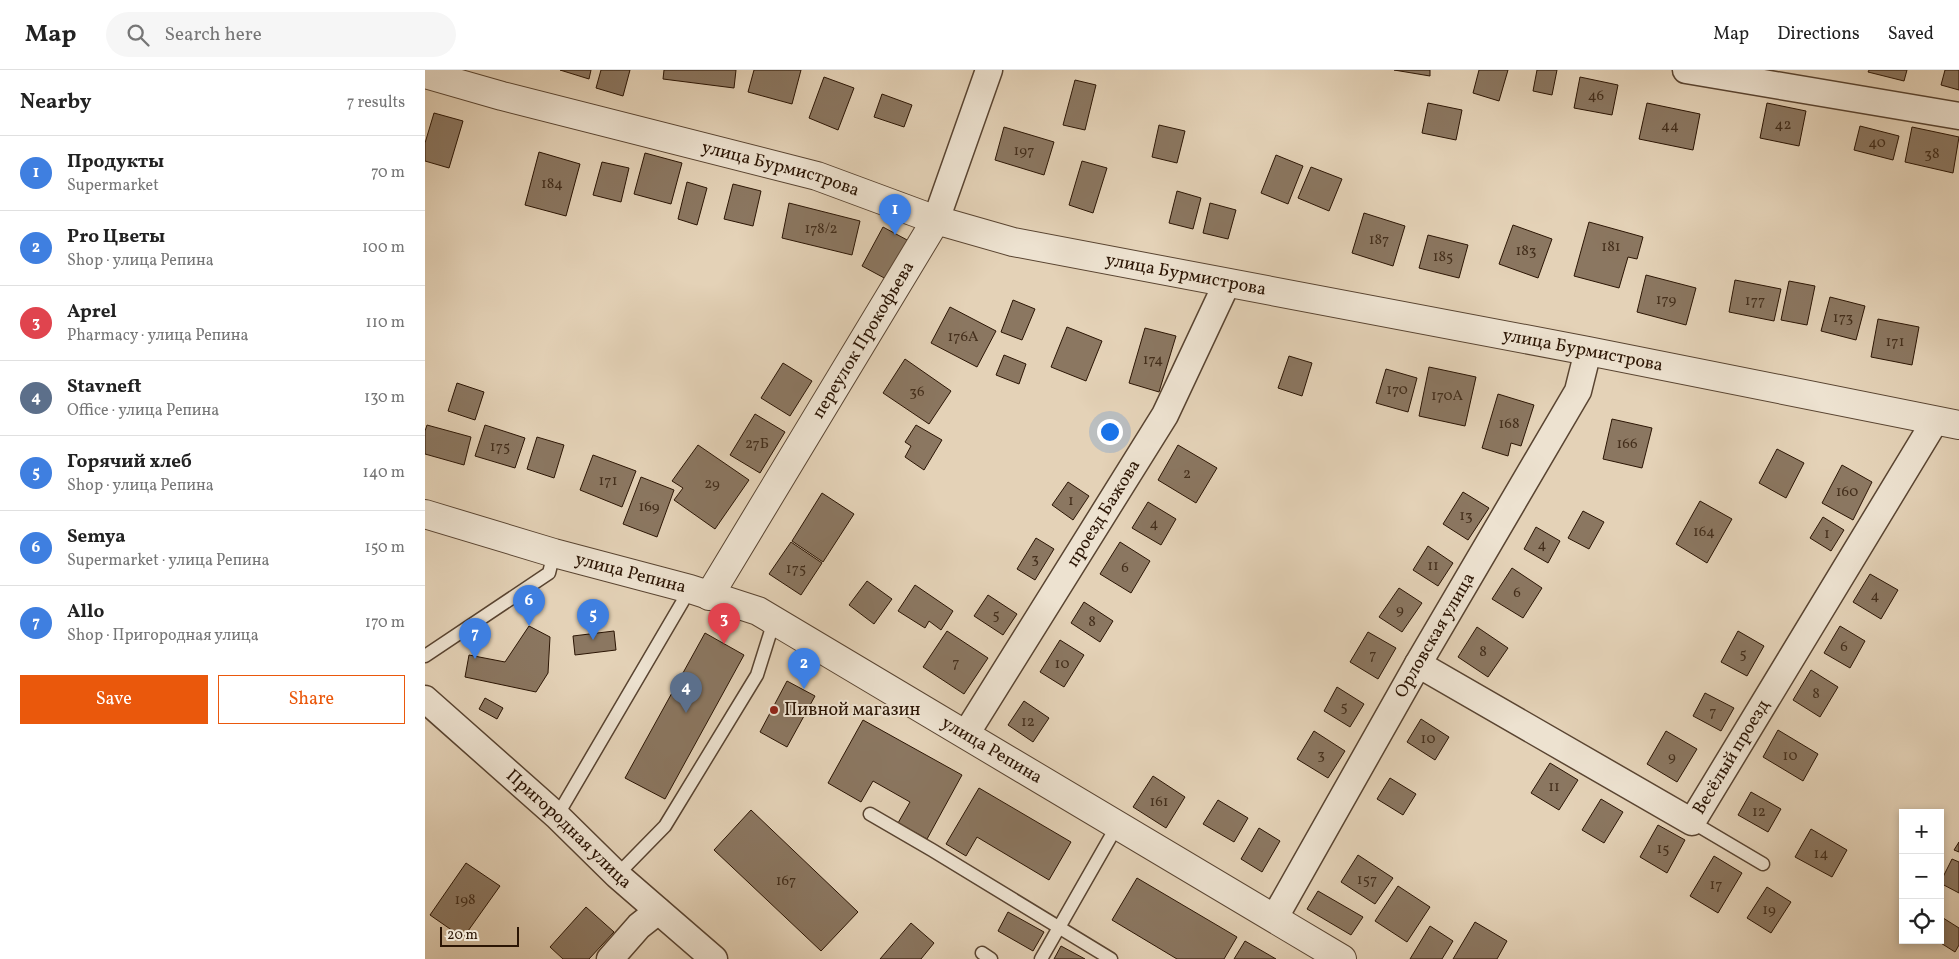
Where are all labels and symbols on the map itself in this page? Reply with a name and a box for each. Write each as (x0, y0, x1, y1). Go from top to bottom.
house number: 46 (1588, 86, 1604, 107)
house number: 42 (1774, 115, 1792, 136)
house number: 44 (1661, 116, 1679, 137)
house number: 40 (1868, 133, 1886, 154)
street label: улица Бурмистрова (699, 135, 863, 203)
house number: 197 (1014, 141, 1034, 162)
house number: 38 (1924, 144, 1940, 165)
house number: 184 (541, 174, 563, 195)
pin: 1 (879, 194, 911, 235)
house number: 178/2 (804, 219, 838, 240)
house number: 187 (1369, 230, 1389, 251)
house number: 181 (1601, 237, 1621, 258)
house number: 183 (1515, 241, 1537, 262)
street label: улица Бурмистрова (1103, 247, 1268, 302)
house number: 185 (1433, 247, 1453, 268)
street label: переулок Прокофьева (806, 257, 921, 423)
house number: 179 (1656, 290, 1677, 311)
house number: 177 (1745, 291, 1765, 312)
house number: 173 (1833, 308, 1853, 329)
street label: улица Бурмистрова (1500, 323, 1665, 378)
house number: 176А (947, 327, 979, 348)
house number: 171 (1886, 332, 1904, 353)
house number: 174 (1143, 350, 1163, 371)
house number: 170 (1386, 380, 1408, 401)
house number: 36 (909, 382, 925, 403)
house number: 170А (1431, 386, 1463, 407)
house number: 168 (1498, 414, 1520, 435)
your location (1097, 419, 1123, 445)
house number: 27Б (745, 434, 769, 455)
house number: 166 (1616, 434, 1638, 455)
house number: 175 (490, 437, 510, 458)
street label: проезд Бажова (1061, 455, 1147, 572)
house number: 2 (1183, 464, 1191, 485)
house number: 171 (599, 471, 617, 492)
house number: 29 (704, 474, 720, 495)
house number: 160 (1836, 482, 1858, 503)
house number: 1 (1068, 491, 1074, 512)
house number: 169 (638, 497, 660, 518)
house number: 13 (1459, 506, 1473, 527)
house number: 4 (1150, 514, 1159, 535)
house number: 164 (1693, 522, 1715, 543)
house number: 1 (1824, 524, 1830, 545)
house number: 4 (1538, 535, 1547, 556)
street label: улица Репина (572, 547, 689, 600)
house number: 3 (1031, 549, 1039, 570)
house number: 11 (1427, 556, 1439, 577)
house number: 6 (1121, 558, 1129, 579)
house number: 175 (786, 559, 806, 580)
street label: Орловская улица (1389, 568, 1481, 703)
house number: 6 (1513, 583, 1521, 604)
pin: 6 (513, 585, 545, 626)
house number: 4 (1871, 586, 1880, 607)
pin: 5 (577, 599, 609, 640)
house number: 9 (1396, 600, 1404, 621)
pin: 3 (708, 603, 740, 644)
house number: 5 (992, 605, 1000, 626)
house number: 8 (1088, 612, 1096, 633)
pin: 7 (459, 618, 491, 659)
house number: 6 (1840, 637, 1848, 658)
house number: 8 (1479, 642, 1487, 663)
house number: 5 (1739, 644, 1747, 665)
house number: 7 (1369, 645, 1377, 666)
pin: 2 (788, 648, 820, 689)
house number: 7 (952, 653, 960, 674)
house number: 10 (1055, 654, 1069, 675)
pin: 4 (670, 672, 702, 713)
house number: 8 (1812, 684, 1820, 705)
street label: Весёлый проезд (1687, 695, 1776, 819)
house number: 5 (1340, 697, 1348, 718)
place label: Пивной магазин (784, 698, 920, 723)
house number: 7 (1709, 702, 1717, 723)
marker: Пивной магазин (768, 704, 780, 716)
street label: улица Репина (936, 710, 1047, 790)
house number: 12 (1021, 712, 1035, 733)
house number: 10 (1421, 729, 1435, 750)
house number: 3 (1317, 745, 1325, 766)
house number: 10 (1783, 746, 1797, 767)
house number: 9 (1668, 747, 1676, 768)
street label: Пригородная улица (500, 764, 637, 895)
house number: 11 (1548, 777, 1560, 798)
house number: 161 (1149, 792, 1169, 813)
house number: 12 (1752, 802, 1766, 823)
house number: 15 (1656, 839, 1670, 860)
house number: 14 (1814, 844, 1828, 865)
house number: 157 (1357, 870, 1377, 891)
house number: 167 (776, 871, 796, 892)
house number: 17 (1709, 875, 1723, 896)
house number: 198 (454, 890, 476, 911)
house number: 19 (1762, 900, 1776, 921)
scale bar (440, 924, 519, 947)

